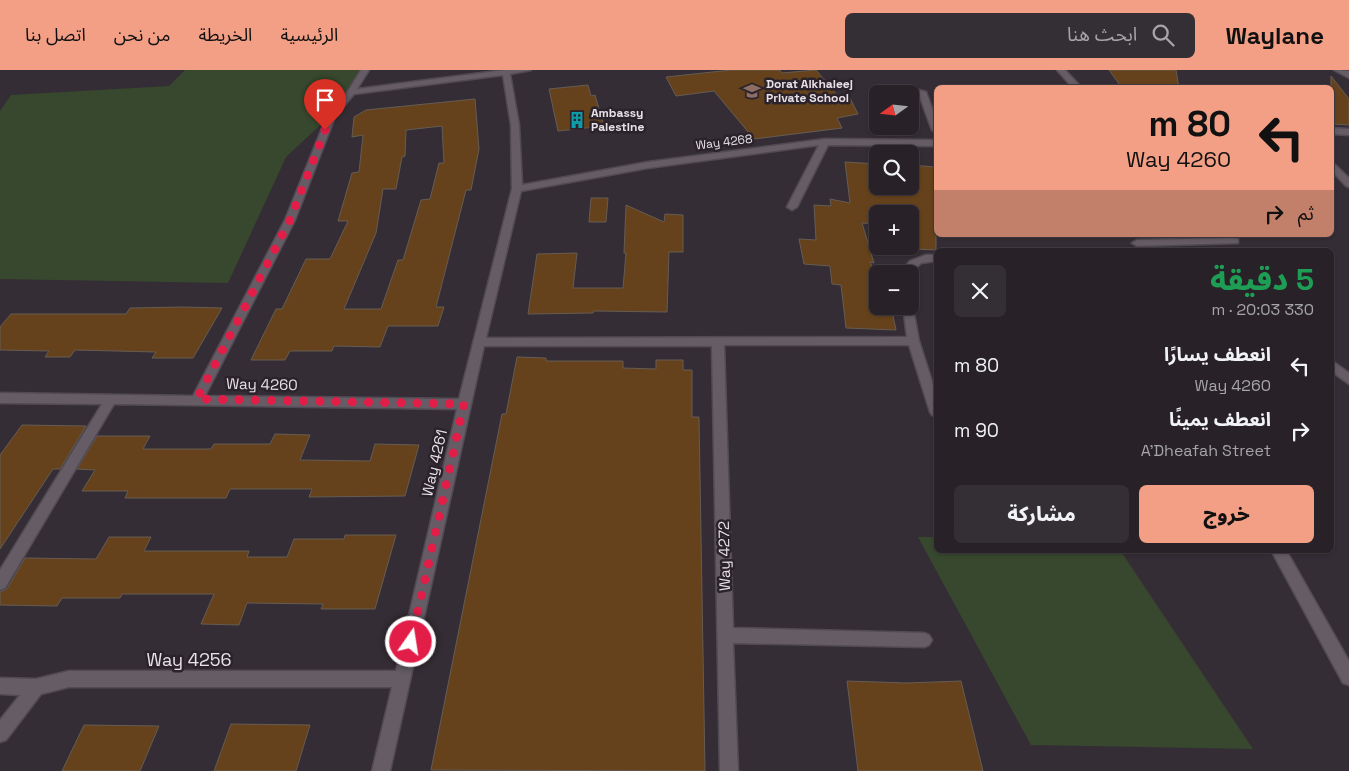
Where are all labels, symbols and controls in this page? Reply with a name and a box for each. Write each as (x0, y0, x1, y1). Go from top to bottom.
search box (845, 13, 1195, 58)
text: Waylane (1225, 20, 1324, 51)
icon: search (1149, 21, 1177, 49)
text: ابحث هنا (1067, 22, 1137, 47)
text: اتصل بنا (25, 23, 86, 46)
text: من نحن (114, 23, 170, 46)
text: الخريطة (198, 23, 252, 46)
text: الرئيسية (280, 23, 338, 46)
place label: Dorat Alkhaleej Private School (766, 76, 853, 106)
pin (304, 79, 346, 130)
school or university icon: Dorat Alkhaleej Private School (742, 81, 762, 101)
north arrow (869, 85, 919, 135)
map controls (869, 85, 919, 315)
icon: arrive (311, 86, 339, 114)
text: 80 m (1149, 102, 1231, 146)
place label: Ambassy Palestine (591, 105, 644, 135)
icon: left (1249, 105, 1314, 170)
building icon: Ambassy Palestine (567, 110, 587, 130)
street label: Way 4268 (695, 131, 753, 153)
button: search (869, 145, 919, 195)
text: Way 4260 (1126, 145, 1231, 173)
icon: right (1260, 200, 1288, 228)
text: ثم (1298, 201, 1314, 226)
button: + (869, 205, 919, 255)
text: 5 دقيقة (1210, 260, 1314, 299)
button: − (869, 265, 919, 315)
button: close (954, 265, 1006, 317)
text: 330 m · 20:03 (1211, 299, 1314, 320)
text: انعطف يسارًا (1164, 342, 1271, 367)
icon: left (1286, 352, 1314, 380)
text: 80 m (954, 353, 999, 378)
street label: Way 4260 (226, 374, 298, 394)
text: Way 4260 (1195, 375, 1271, 396)
text: انعطف يمينًا (1169, 407, 1271, 432)
icon: right (1286, 417, 1314, 445)
text: 90 m (954, 418, 999, 443)
street label: Way 4261 (417, 428, 451, 498)
text: A'Dheafah Street (1141, 440, 1271, 461)
button: مشاركة (954, 485, 1129, 543)
button: خروج (1139, 485, 1314, 543)
street label: Way 4272 (714, 521, 734, 591)
position arrow (384, 615, 436, 667)
street label: Way 4256 (146, 648, 232, 671)

